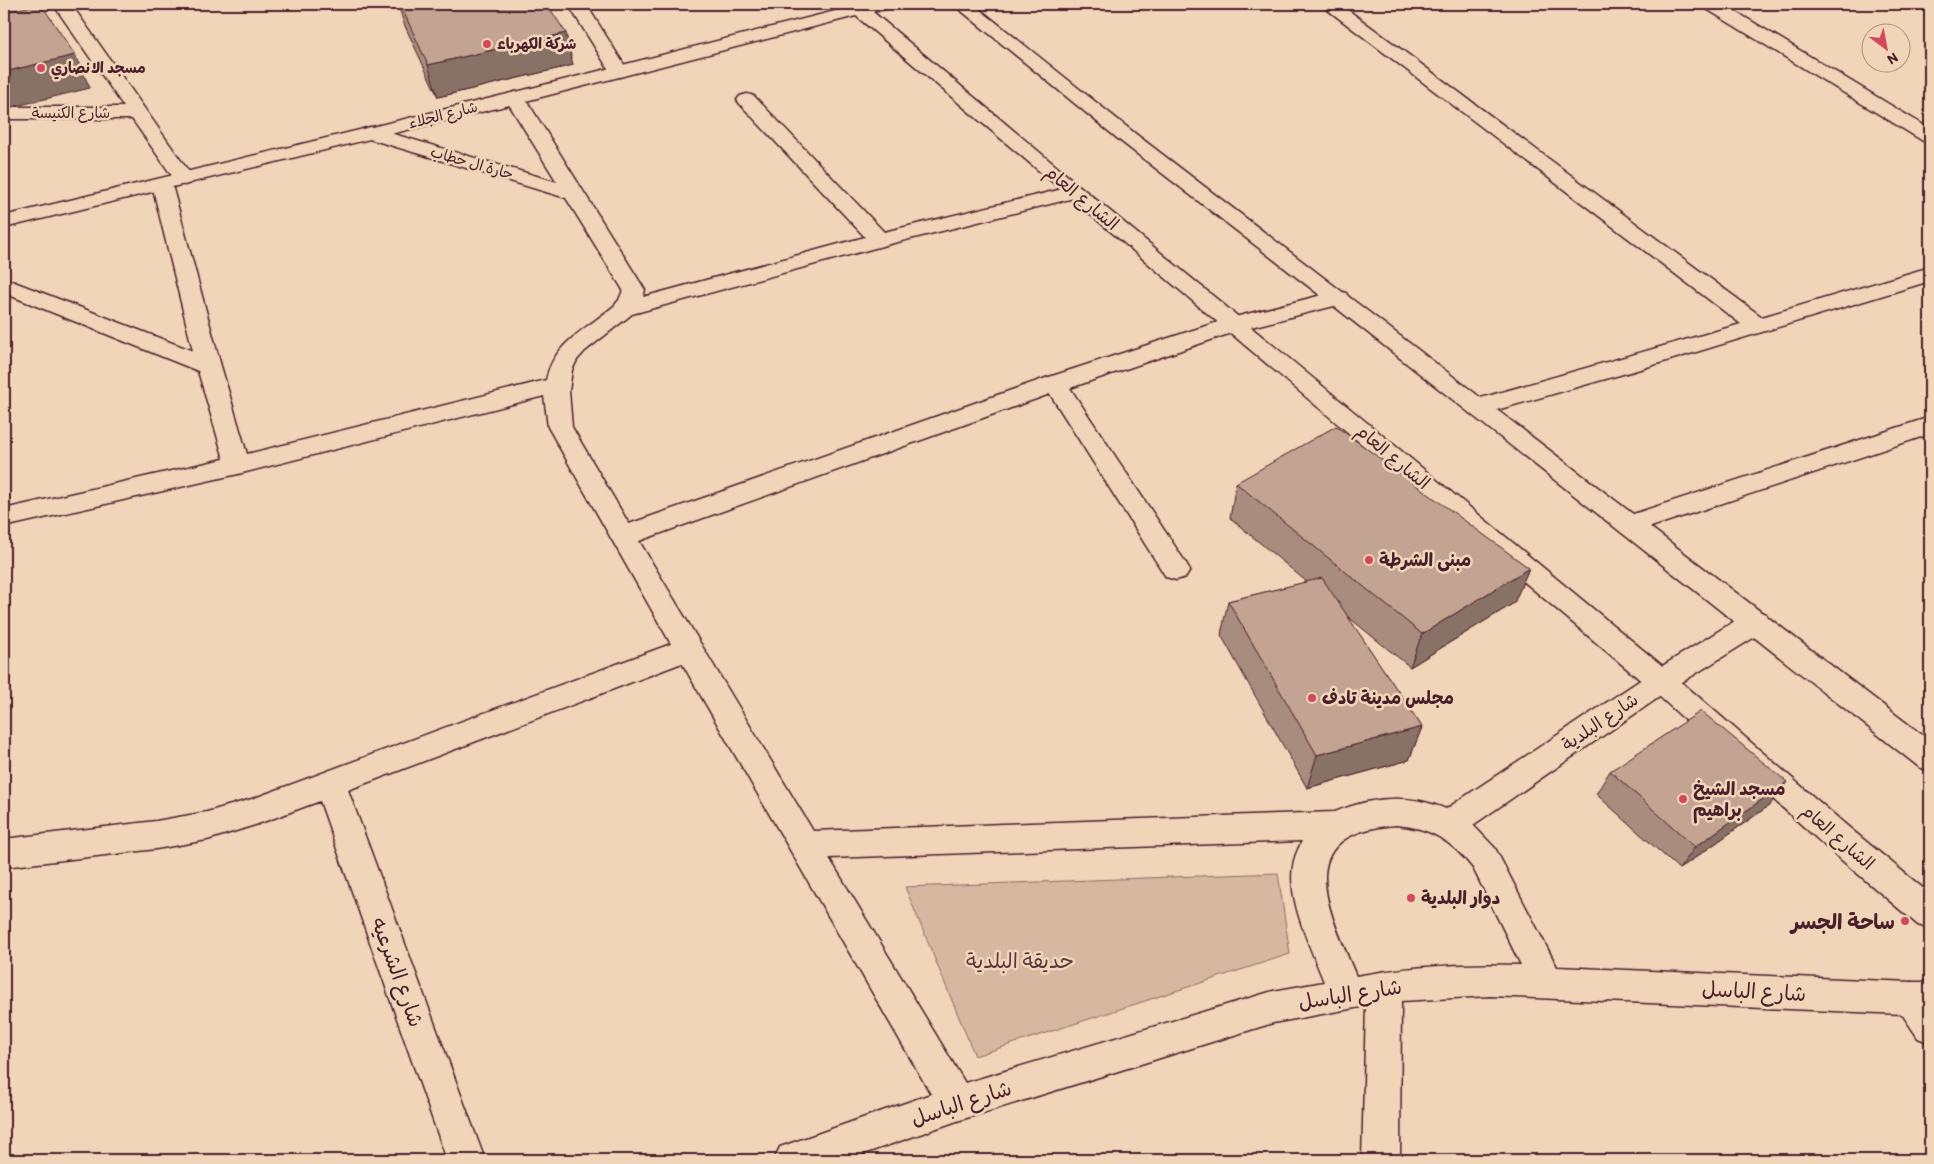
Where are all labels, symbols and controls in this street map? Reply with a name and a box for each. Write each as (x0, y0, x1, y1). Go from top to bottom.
north arrow (1862, 22, 1912, 72)
place label: شركة الكهرباء (497, 35, 576, 53)
marker: شركة الكهرباء (481, 38, 493, 50)
text: N (1884, 49, 1901, 68)
place label: مسجد الانصاري (51, 59, 146, 80)
marker: مسجد الانصاري (35, 62, 47, 74)
street label: شارع الجلاء (406, 98, 480, 133)
street label: شارع الكنيسة (32, 104, 110, 123)
street label: حارة ال حطاب (428, 143, 516, 183)
street label: الشارع العام (1039, 161, 1123, 237)
street label: الشارع العام (1350, 420, 1434, 496)
place label: مبنى الشرطة (1379, 549, 1471, 572)
marker: مبنى الشرطة (1363, 554, 1375, 566)
place label: مجلس مدينة تادف (1322, 687, 1454, 709)
street label: شارع البلدية (1558, 688, 1643, 756)
marker: مجلس مدينة تادف (1306, 692, 1318, 704)
place label: مسجد الشيخ براهيم (1693, 778, 1785, 824)
marker: مسجد الشيخ براهيم (1677, 793, 1689, 805)
street label: الشارع العام (1795, 799, 1879, 877)
place label: دوار البلدية (1421, 887, 1500, 909)
marker: دوار البلدية (1405, 892, 1417, 904)
place label: ساحة الجسر (1789, 909, 1895, 934)
street label: شارع الشرعيه (364, 914, 429, 1031)
marker: ساحة الجسر (1899, 915, 1911, 927)
park label: حديقة البلدية (966, 948, 1074, 974)
street label: شارع الباسل (1296, 973, 1404, 1017)
street label: شارع الباسل (1701, 976, 1807, 1009)
street label: شارع الباسل (907, 1075, 1015, 1134)

